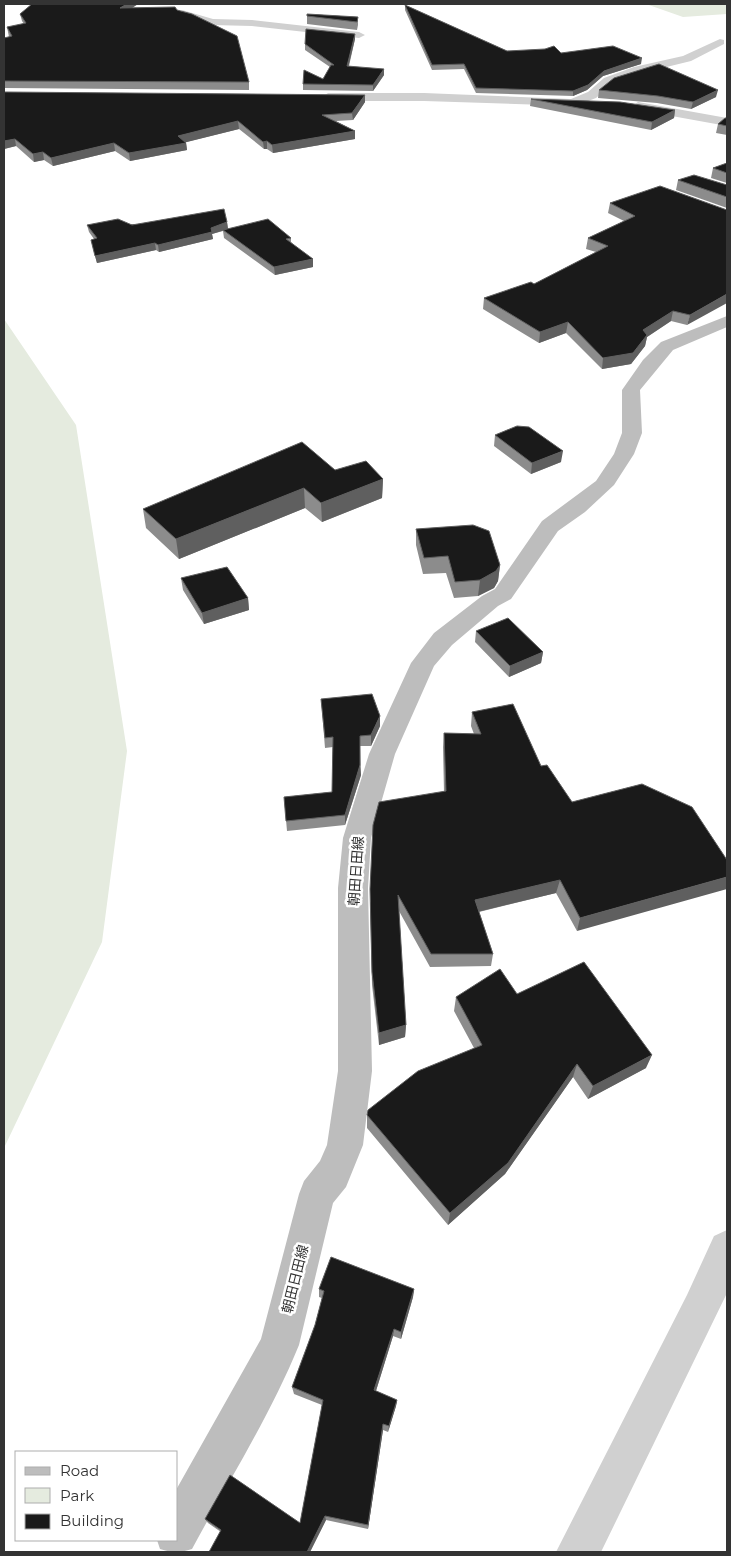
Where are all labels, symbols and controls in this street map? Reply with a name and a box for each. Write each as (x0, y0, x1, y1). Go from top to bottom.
street label: 朝田日田線 (345, 835, 367, 907)
street label: 朝田日田線 (278, 1243, 312, 1315)
legend (15, 1451, 178, 1541)
text: Road (60, 1461, 99, 1480)
text: Park (60, 1486, 94, 1505)
text: Building (60, 1511, 124, 1530)

